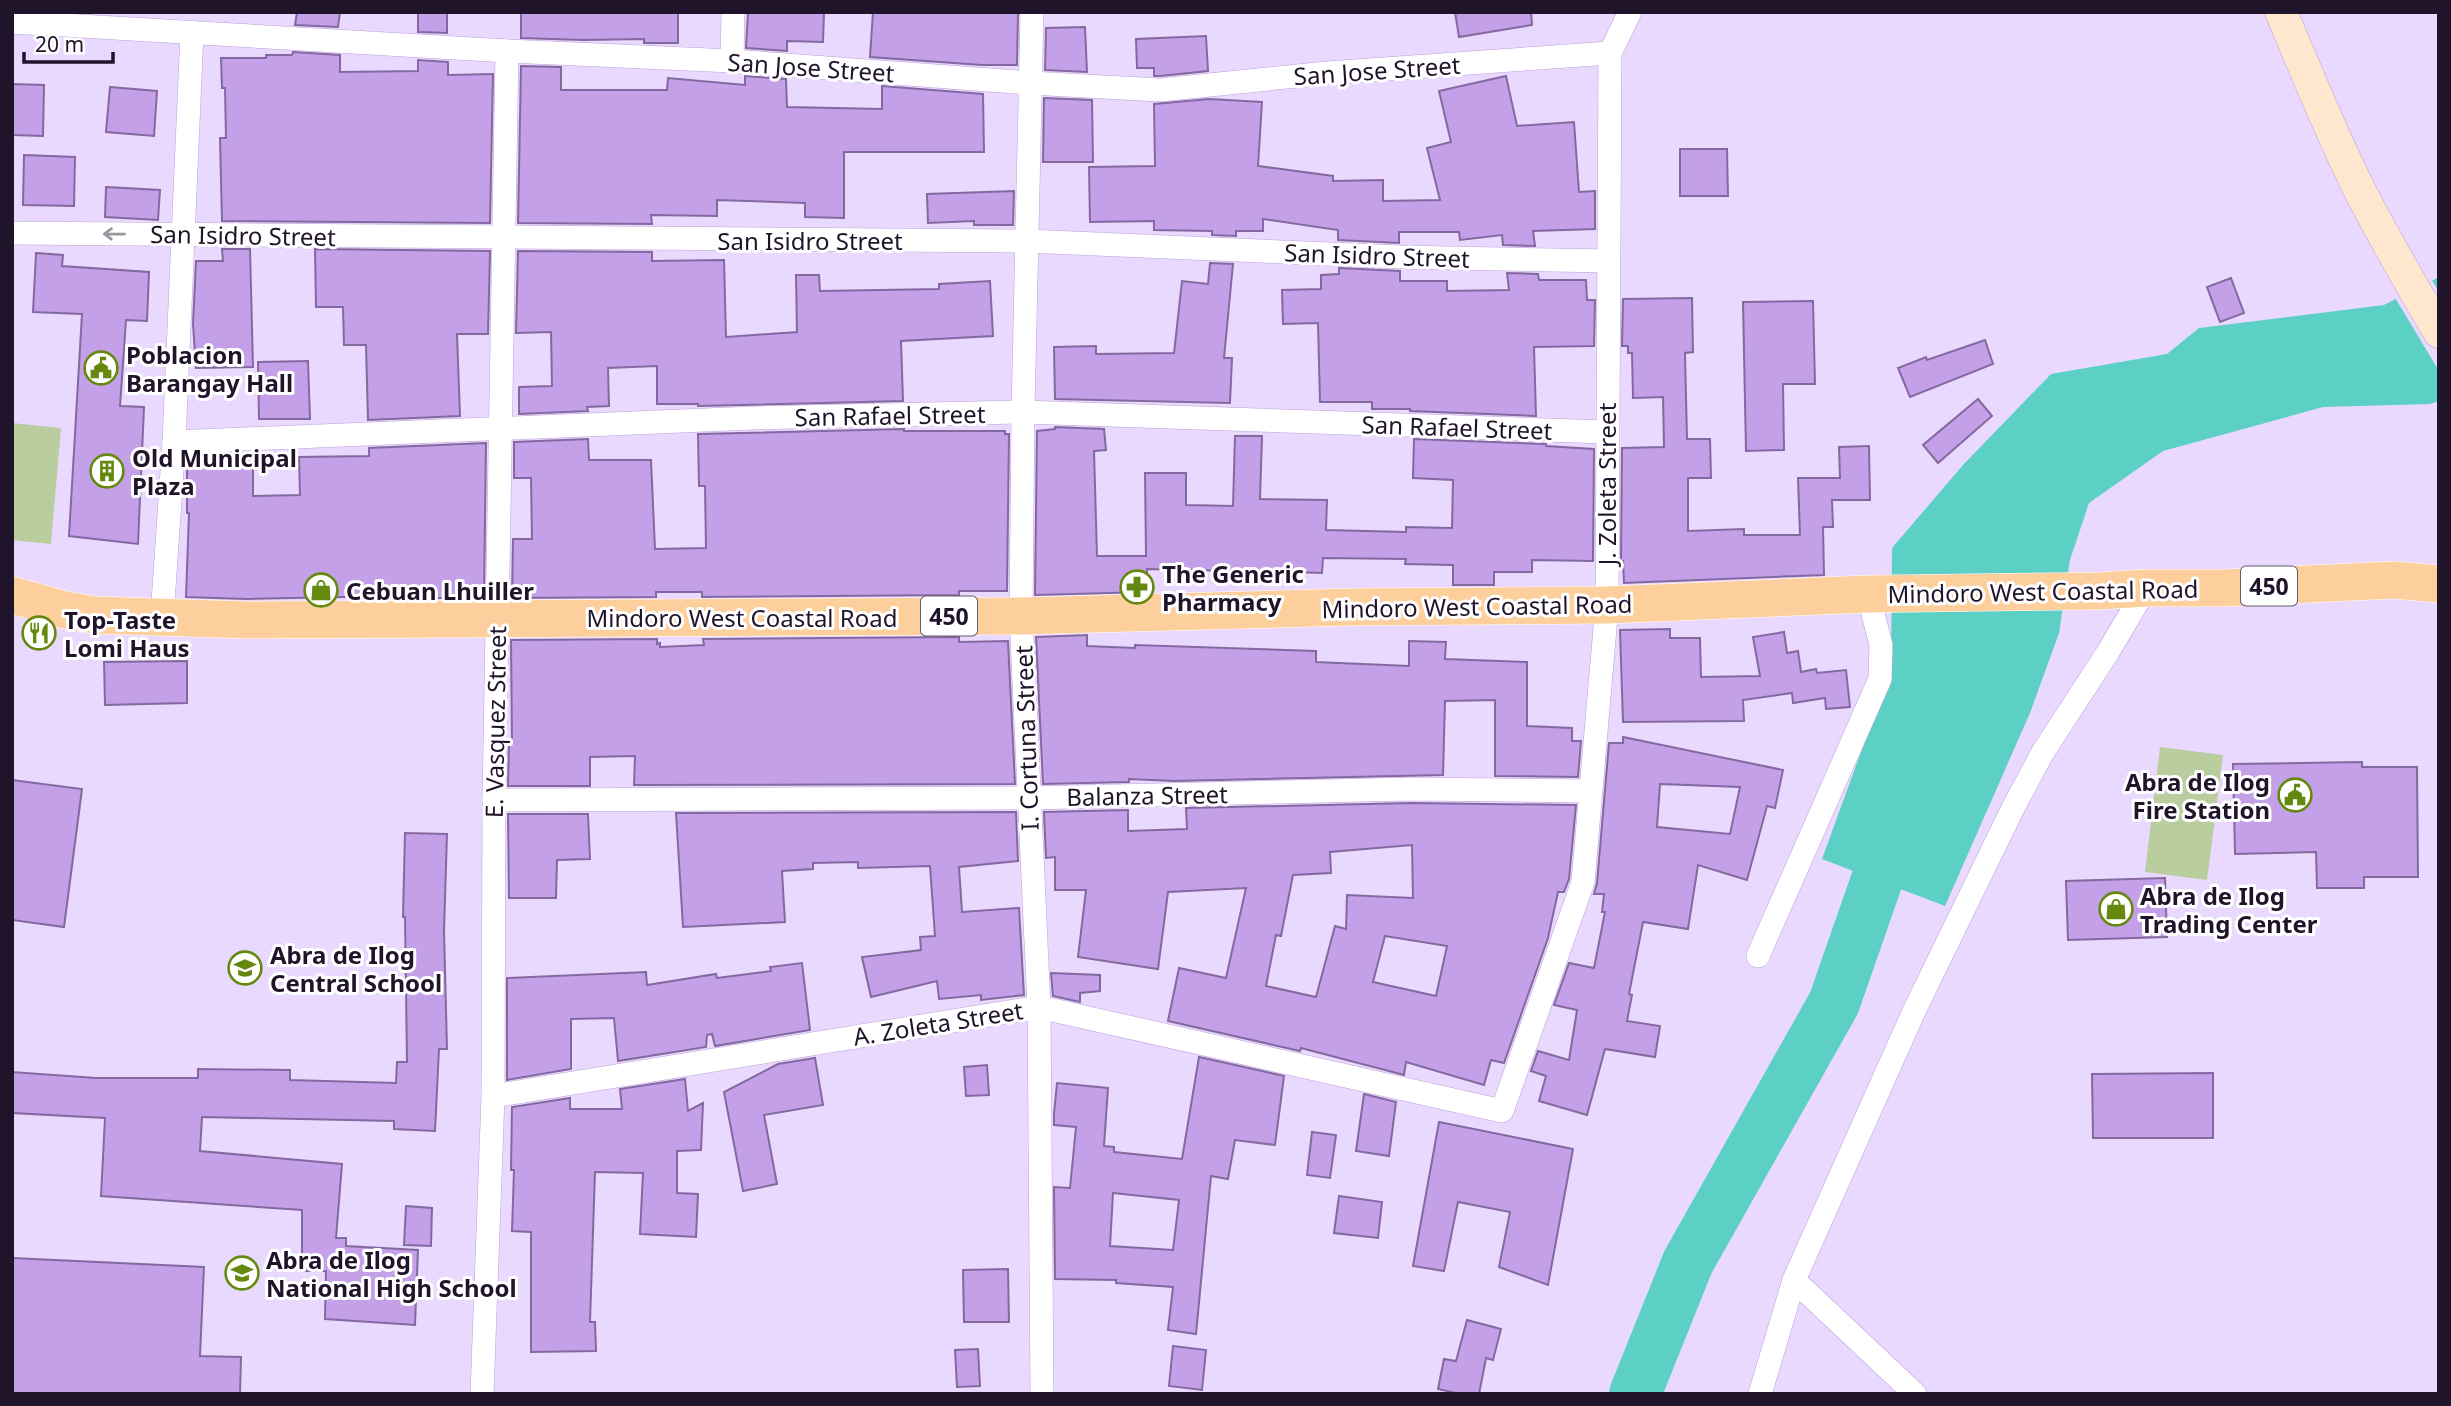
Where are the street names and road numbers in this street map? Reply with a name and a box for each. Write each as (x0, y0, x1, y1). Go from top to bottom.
street label: San Jose Street (727, 45, 896, 89)
street label: San Jose Street (1293, 48, 1462, 92)
street label: San Isidro Street (150, 217, 336, 253)
street label: San Isidro Street (717, 224, 903, 257)
street label: San Isidro Street (1284, 235, 1471, 275)
street label: San Rafael Street (794, 397, 986, 433)
street label: J. Zoleta Street (1590, 402, 1623, 567)
street label: San Rafael Street (1361, 407, 1553, 447)
road number: 450 (2241, 566, 2297, 606)
street label: Mindoro West Coastal Road (1887, 572, 2199, 610)
street label: Mindoro West Coastal Road (1321, 587, 1633, 625)
road number: 450 (921, 596, 977, 636)
street label: Mindoro West Coastal Road (587, 601, 897, 634)
street label: E. Vasquez Street (477, 625, 513, 818)
street label: I. Cortuna Street (1006, 644, 1046, 831)
street label: Balanza Street (1066, 777, 1228, 813)
street label: A. Zoleta Street (851, 993, 1026, 1053)

